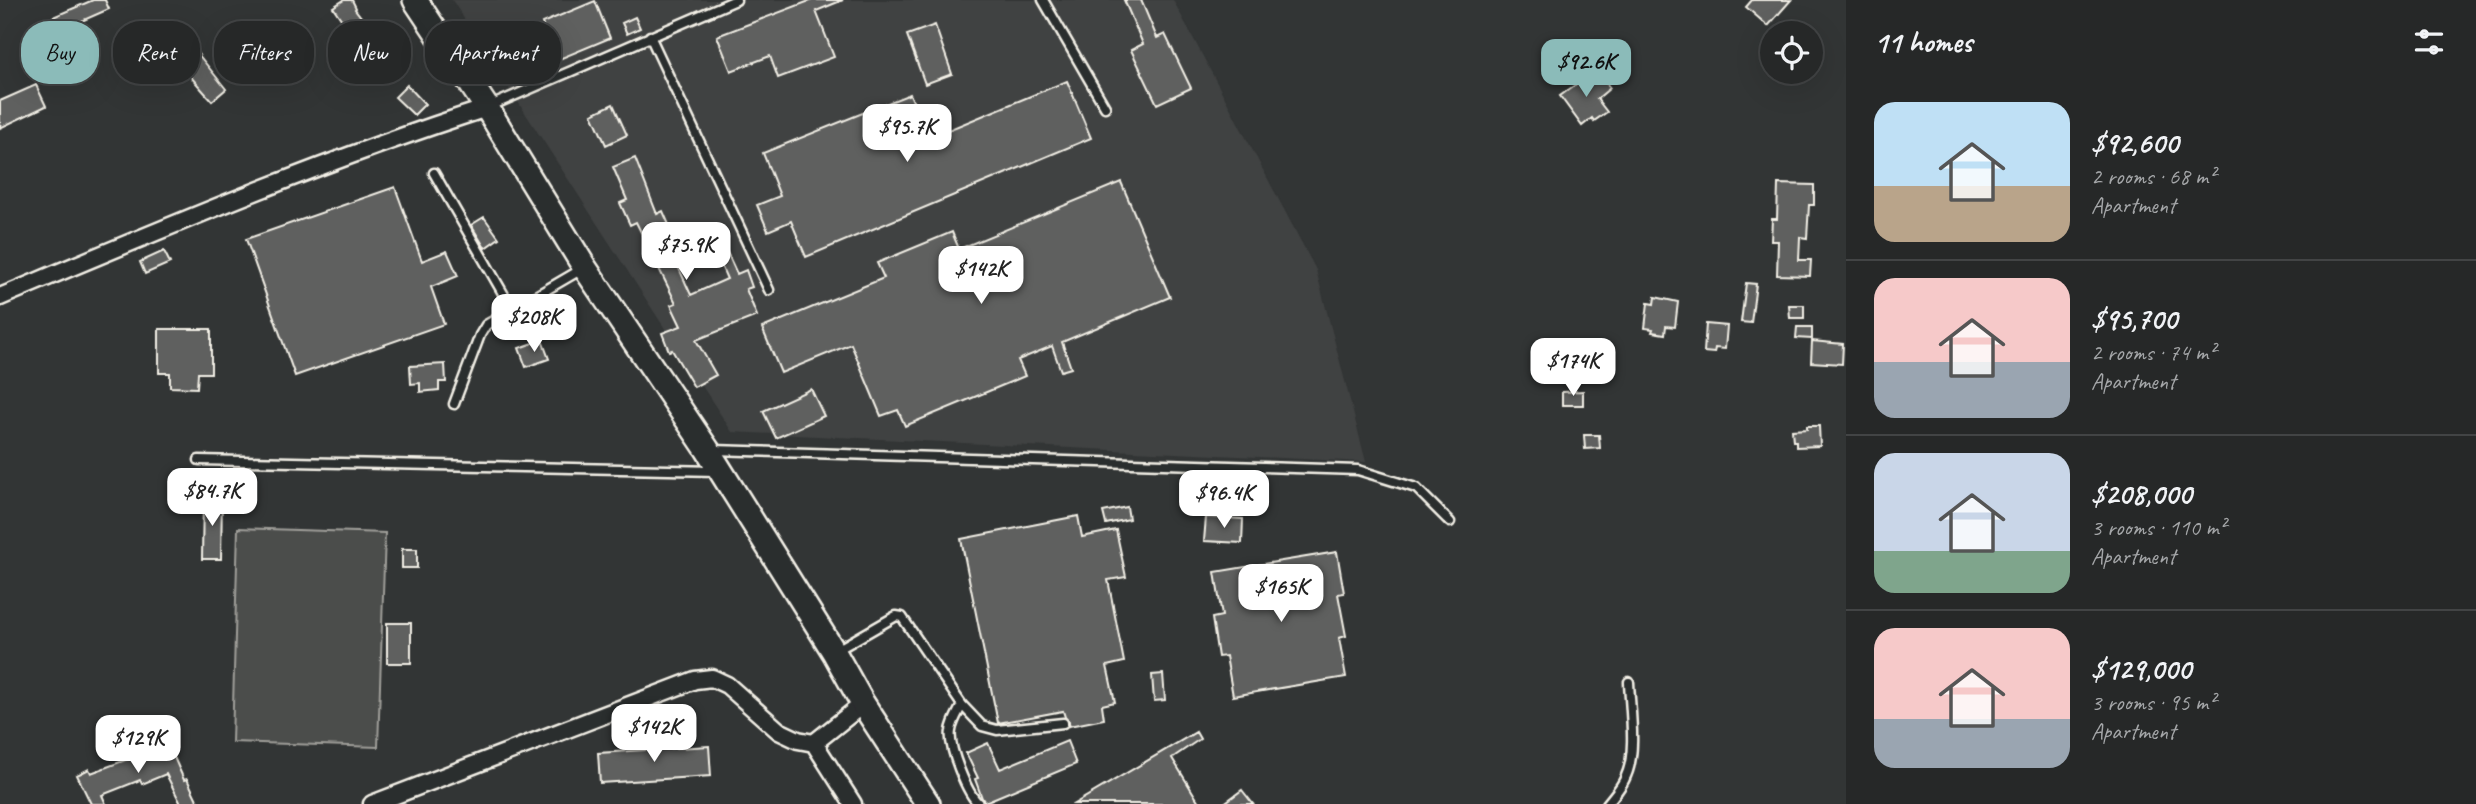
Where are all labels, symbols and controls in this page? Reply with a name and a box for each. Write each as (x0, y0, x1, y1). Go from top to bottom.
chip: Buy (21, 21, 99, 84)
chip: Rent (113, 21, 200, 84)
chip: Filters (214, 21, 314, 84)
chip: New (328, 21, 411, 84)
chip: Apartment (425, 21, 561, 84)
map controls (1760, 21, 1823, 84)
button: locate (1760, 21, 1823, 84)
text: 11 homes (1874, 23, 1972, 61)
icon: filters (2410, 23, 2448, 61)
pin: $92.6K (1529, 40, 1643, 99)
text: $92.6K (1557, 47, 1615, 76)
pin: $95.7K (850, 104, 964, 164)
text: $95.7K (879, 112, 935, 141)
text: $92,600 (2091, 124, 2178, 162)
icon: home (1930, 130, 2014, 214)
text: 2 rooms · 68 m² (2091, 162, 2215, 191)
text: Apartment (2091, 191, 2176, 220)
pin: $75.9K (629, 222, 743, 282)
text: $75.9K (658, 230, 714, 259)
pin: $142K (932, 246, 1030, 306)
text: $142K (954, 254, 1008, 283)
pin: $208K (485, 294, 583, 354)
text: $95,700 (2091, 300, 2177, 338)
text: $208K (507, 302, 561, 331)
icon: home (1930, 306, 2014, 390)
pin: $174K (1524, 338, 1622, 398)
text: 2 rooms · 74 m² (2091, 338, 2215, 367)
text: $174K (1547, 346, 1600, 375)
text: Apartment (2091, 367, 2176, 396)
pin: $84.7K (155, 468, 269, 528)
pin: $96.4K (1167, 470, 1281, 530)
text: $208,000 (2091, 475, 2191, 513)
text: $84.7K (183, 476, 241, 505)
text: $96.4K (1195, 478, 1253, 507)
icon: home (1930, 481, 2014, 565)
text: 3 rooms · 110 m² (2091, 513, 2226, 542)
text: Apartment (2091, 542, 2176, 571)
pin: $165K (1232, 564, 1330, 624)
text: $165K (1254, 572, 1308, 601)
text: $129,000 (2091, 650, 2191, 688)
icon: home (1930, 656, 2014, 740)
text: 3 rooms · 95 m² (2091, 688, 2215, 717)
pin: $142K (605, 704, 703, 764)
text: $142K (627, 712, 681, 741)
pin: $129K (89, 716, 187, 775)
text: Apartment (2091, 717, 2176, 746)
text: $129K (112, 723, 164, 752)

